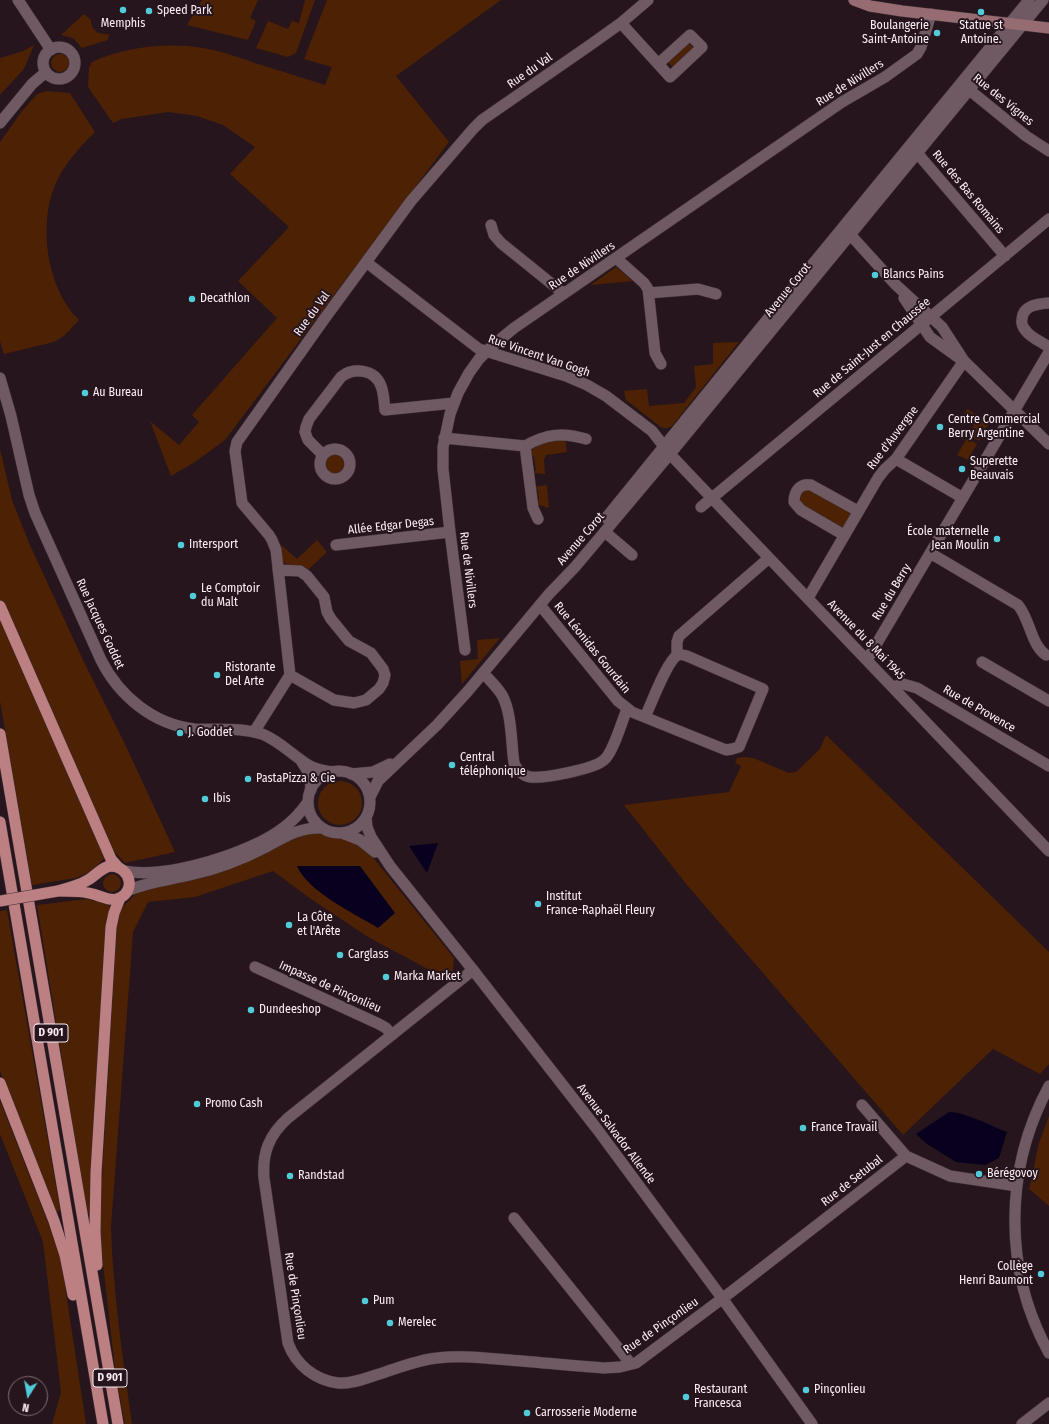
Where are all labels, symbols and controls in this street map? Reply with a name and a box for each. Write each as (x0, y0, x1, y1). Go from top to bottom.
place label: Speed Park (157, 4, 212, 18)
marker: Memphis (118, 5, 128, 15)
marker: Speed Park (144, 6, 154, 16)
marker: Statue st Antoine. (976, 7, 986, 17)
place label: Memphis (101, 17, 145, 31)
place label: Boulangerie Saint-Antoine (862, 19, 929, 47)
place label: Statue st Antoine. (959, 19, 1003, 47)
marker: Boulangerie Saint-Antoine (932, 28, 942, 38)
street label: Rue du Val (505, 50, 555, 92)
street label: Rue de Nivillers (814, 57, 886, 109)
street label: Rue des Vignes (970, 71, 1036, 129)
street label: Rue des Bas Romains (929, 147, 1007, 237)
street label: Rue de Nivillers (546, 239, 618, 293)
street label: Avenue Corot (762, 260, 814, 320)
place label: Blancs Pains (883, 268, 944, 282)
marker: Blancs Pains (870, 270, 880, 280)
street label: Rue du Val (291, 289, 333, 339)
place label: Decathlon (200, 292, 250, 306)
marker: Decathlon (187, 294, 197, 304)
street label: Rue de Saint-Just en Chaussée (810, 295, 934, 401)
street label: Rue Vincent Van Gogh (486, 332, 592, 380)
place label: Au Bureau (93, 386, 143, 400)
marker: Au Bureau (80, 388, 90, 398)
street label: Rue d'Auvergne (864, 403, 922, 473)
place label: Centre Commercial Berry Argentine (948, 413, 1040, 441)
marker: Centre Commercial Berry Argentine (935, 422, 945, 432)
place label: Superette Beauvais (970, 455, 1018, 483)
marker: Superette Beauvais (957, 464, 967, 474)
street label: Avenue Corot (554, 510, 608, 568)
street label: Allée Edgar Degas (347, 514, 435, 538)
place label: École maternelle Jean Moulin (907, 525, 989, 553)
street label: Rue de Nivillers (456, 531, 480, 609)
marker: École maternelle Jean Moulin (992, 534, 1002, 544)
place label: Intersport (189, 538, 238, 552)
marker: Intersport (176, 540, 186, 550)
street label: Rue du Berry (870, 561, 914, 623)
street label: Rue Jacques Goddet (73, 576, 127, 672)
place label: Le Comptoir du Malt (201, 582, 260, 610)
marker: Le Comptoir du Malt (188, 591, 198, 601)
street label: Avenue du 8 Mai 1945 (824, 597, 908, 683)
street label: Rue Léonidas Gourdain (551, 599, 633, 697)
place label: Ristorante Del Arte (225, 661, 275, 689)
marker: Ristorante Del Arte (212, 670, 222, 680)
street label: Rue de Provence (940, 682, 1018, 736)
place label: J. Goddet (188, 726, 233, 740)
marker: J. Goddet (175, 728, 185, 738)
place label: Central téléphonique (460, 751, 526, 779)
marker: Central téléphonique (447, 760, 457, 770)
place label: PastaPizza & Cie (256, 772, 335, 786)
marker: PastaPizza & Cie (243, 774, 253, 784)
place label: Ibis (213, 792, 231, 806)
marker: Ibis (200, 794, 210, 804)
place label: Institut France-Raphaël Fleury (546, 890, 655, 918)
marker: Institut France-Raphaël Fleury (533, 899, 543, 909)
place label: La Côte et l'Arête (297, 911, 340, 939)
marker: La Côte et l'Arête (284, 920, 294, 930)
place label: Carglass (348, 948, 389, 962)
marker: Carglass (335, 950, 345, 960)
street label: Impasse de Pinçonlieu (277, 958, 383, 1016)
place label: Marka Market (394, 970, 461, 984)
marker: Marka Market (381, 972, 391, 982)
place label: Dundeeshop (259, 1003, 321, 1017)
marker: Dundeeshop (246, 1005, 256, 1015)
road number: D 901 (34, 1024, 68, 1042)
street label: Avenue Salvador Allende (574, 1081, 658, 1187)
place label: Promo Cash (205, 1097, 263, 1111)
marker: Promo Cash (192, 1099, 202, 1109)
place label: France Travail (811, 1121, 877, 1135)
marker: France Travail (798, 1123, 808, 1133)
street label: Rue de Setubal (818, 1153, 886, 1209)
place label: Bérégovoy (987, 1167, 1038, 1181)
place label: Randstad (298, 1169, 344, 1183)
marker: Bérégovoy (974, 1169, 984, 1179)
marker: Randstad (285, 1171, 295, 1181)
street label: Rue de Pinçonlieu (281, 1251, 309, 1341)
place label: Collège Henri Baumont (959, 1260, 1033, 1288)
marker: Collège Henri Baumont (1036, 1269, 1046, 1279)
place label: Pum (373, 1294, 394, 1308)
street label: Rue de Pinçonlieu (621, 1295, 701, 1357)
marker: Pum (360, 1296, 370, 1306)
place label: Merelec (398, 1316, 436, 1330)
marker: Merelec (385, 1318, 395, 1328)
road number: D 901 (93, 1369, 127, 1387)
north arrow (8, 1376, 48, 1416)
place label: Restaurant Francesca (694, 1383, 747, 1411)
place label: Pinçonlieu (814, 1383, 866, 1397)
marker: Pinçonlieu (801, 1385, 811, 1395)
marker: Restaurant Francesca (681, 1392, 691, 1402)
text: N (21, 1400, 30, 1414)
place label: Carrosserie Moderne (535, 1406, 637, 1420)
marker: Carrosserie Moderne (522, 1408, 532, 1418)

